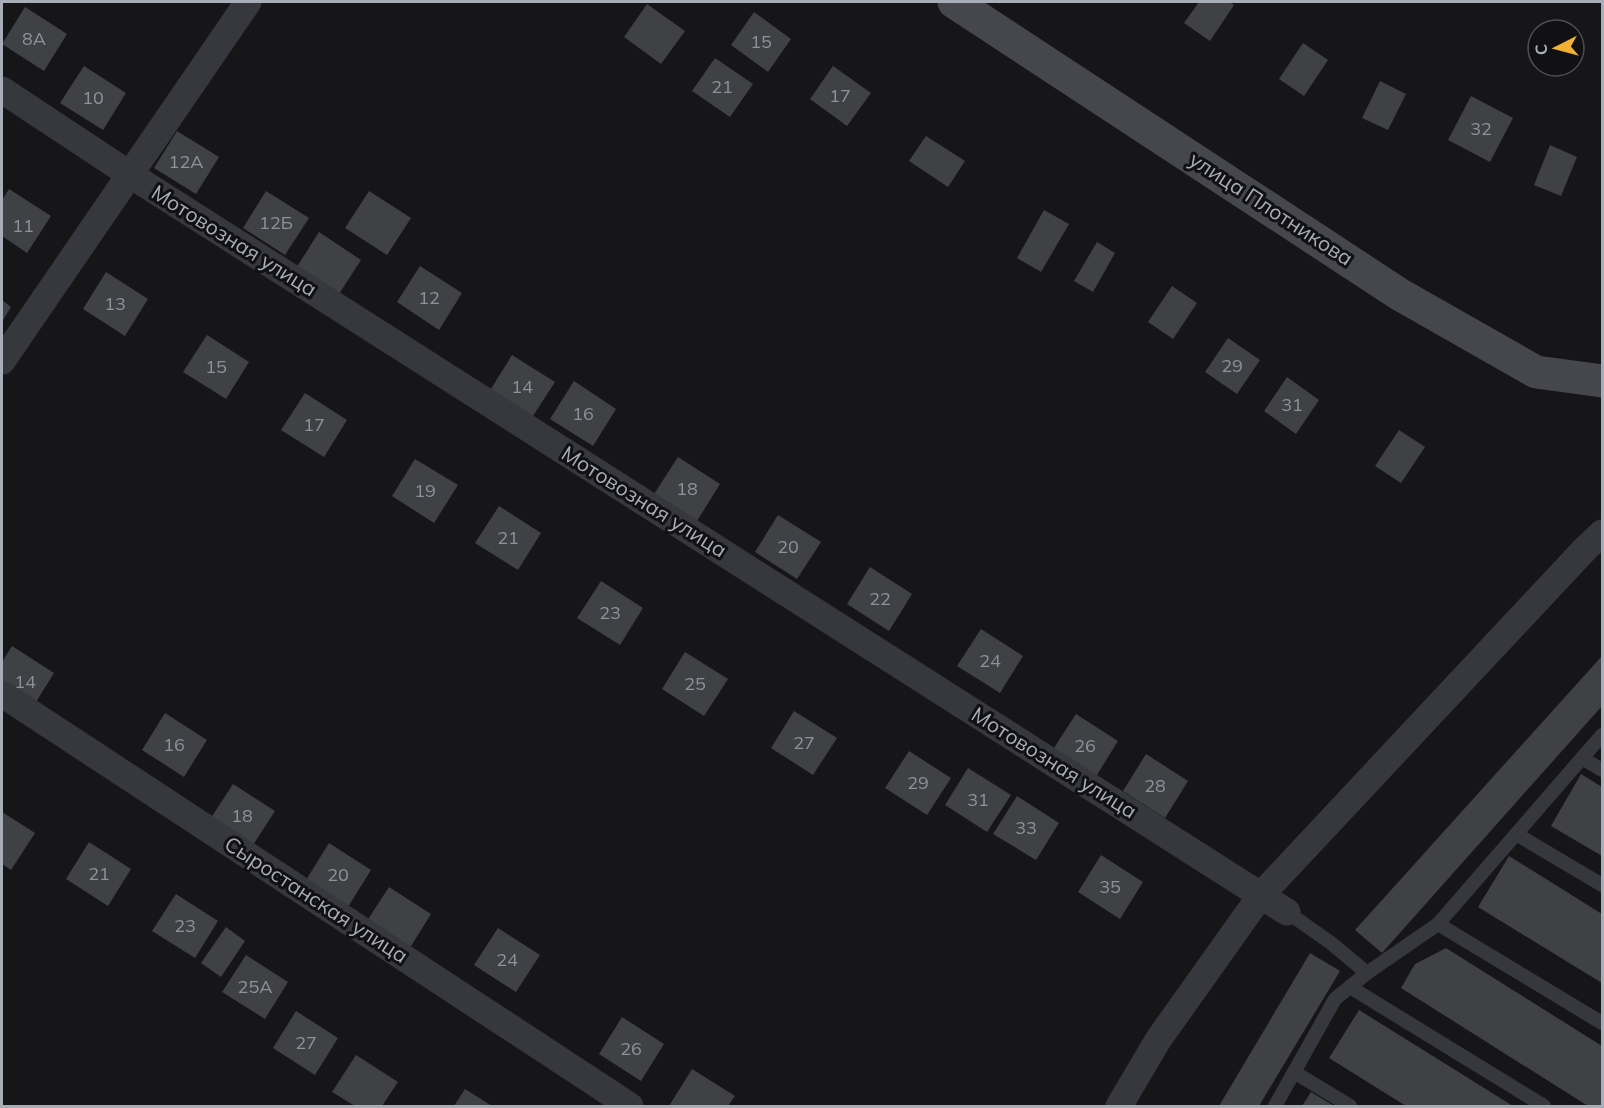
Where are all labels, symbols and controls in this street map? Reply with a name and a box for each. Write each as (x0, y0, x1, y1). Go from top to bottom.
north arrow (1526, 18, 1586, 78)
house number: 8А (22, 27, 46, 50)
house number: 15 (750, 30, 772, 53)
text: С (1531, 43, 1552, 56)
house number: 21 (711, 75, 733, 98)
house number: 17 (829, 84, 851, 107)
house number: 10 (82, 86, 104, 109)
house number: 32 (1470, 117, 1492, 140)
street label: улица Плотникова (1185, 146, 1358, 271)
house number: 12А (169, 150, 203, 173)
street label: Мотовозная улица (147, 179, 322, 302)
house number: 12Б (259, 211, 293, 234)
house number: 11 (12, 214, 34, 237)
house number: 12 (418, 286, 440, 309)
house number: 13 (104, 292, 126, 315)
house number: 29 (1221, 354, 1243, 377)
house number: 15 (205, 355, 227, 378)
house number: 14 (511, 375, 533, 398)
house number: 31 (1281, 393, 1303, 416)
house number: 16 (572, 402, 594, 425)
house number: 17 (303, 413, 325, 436)
street label: Мотовозная улица (557, 440, 732, 563)
house number: 18 (676, 477, 698, 500)
house number: 19 (414, 479, 436, 502)
house number: 21 (497, 526, 519, 549)
house number: 20 (777, 535, 799, 558)
house number: 22 (869, 587, 891, 610)
house number: 23 (599, 601, 621, 624)
house number: 24 (979, 649, 1001, 672)
house number: 14 (14, 670, 36, 693)
house number: 25 (684, 672, 706, 695)
street label: Мотовозная улица (967, 701, 1142, 824)
house number: 27 (793, 731, 815, 754)
house number: 16 (163, 733, 185, 756)
house number: 26 (1074, 734, 1096, 757)
house number: 29 (907, 771, 929, 794)
house number: 28 (1144, 774, 1166, 797)
house number: 31 (967, 788, 989, 811)
house number: 18 (231, 804, 253, 827)
house number: 33 (1015, 816, 1037, 839)
street label: Сыростанская улица (220, 830, 413, 968)
house number: 21 (88, 862, 110, 885)
house number: 20 (327, 863, 349, 886)
house number: 35 (1099, 875, 1121, 898)
house number: 23 (174, 914, 196, 937)
house number: 24 (496, 948, 518, 971)
house number: 25А (238, 975, 272, 998)
house number: 27 (295, 1031, 317, 1054)
house number: 26 (620, 1037, 642, 1060)

